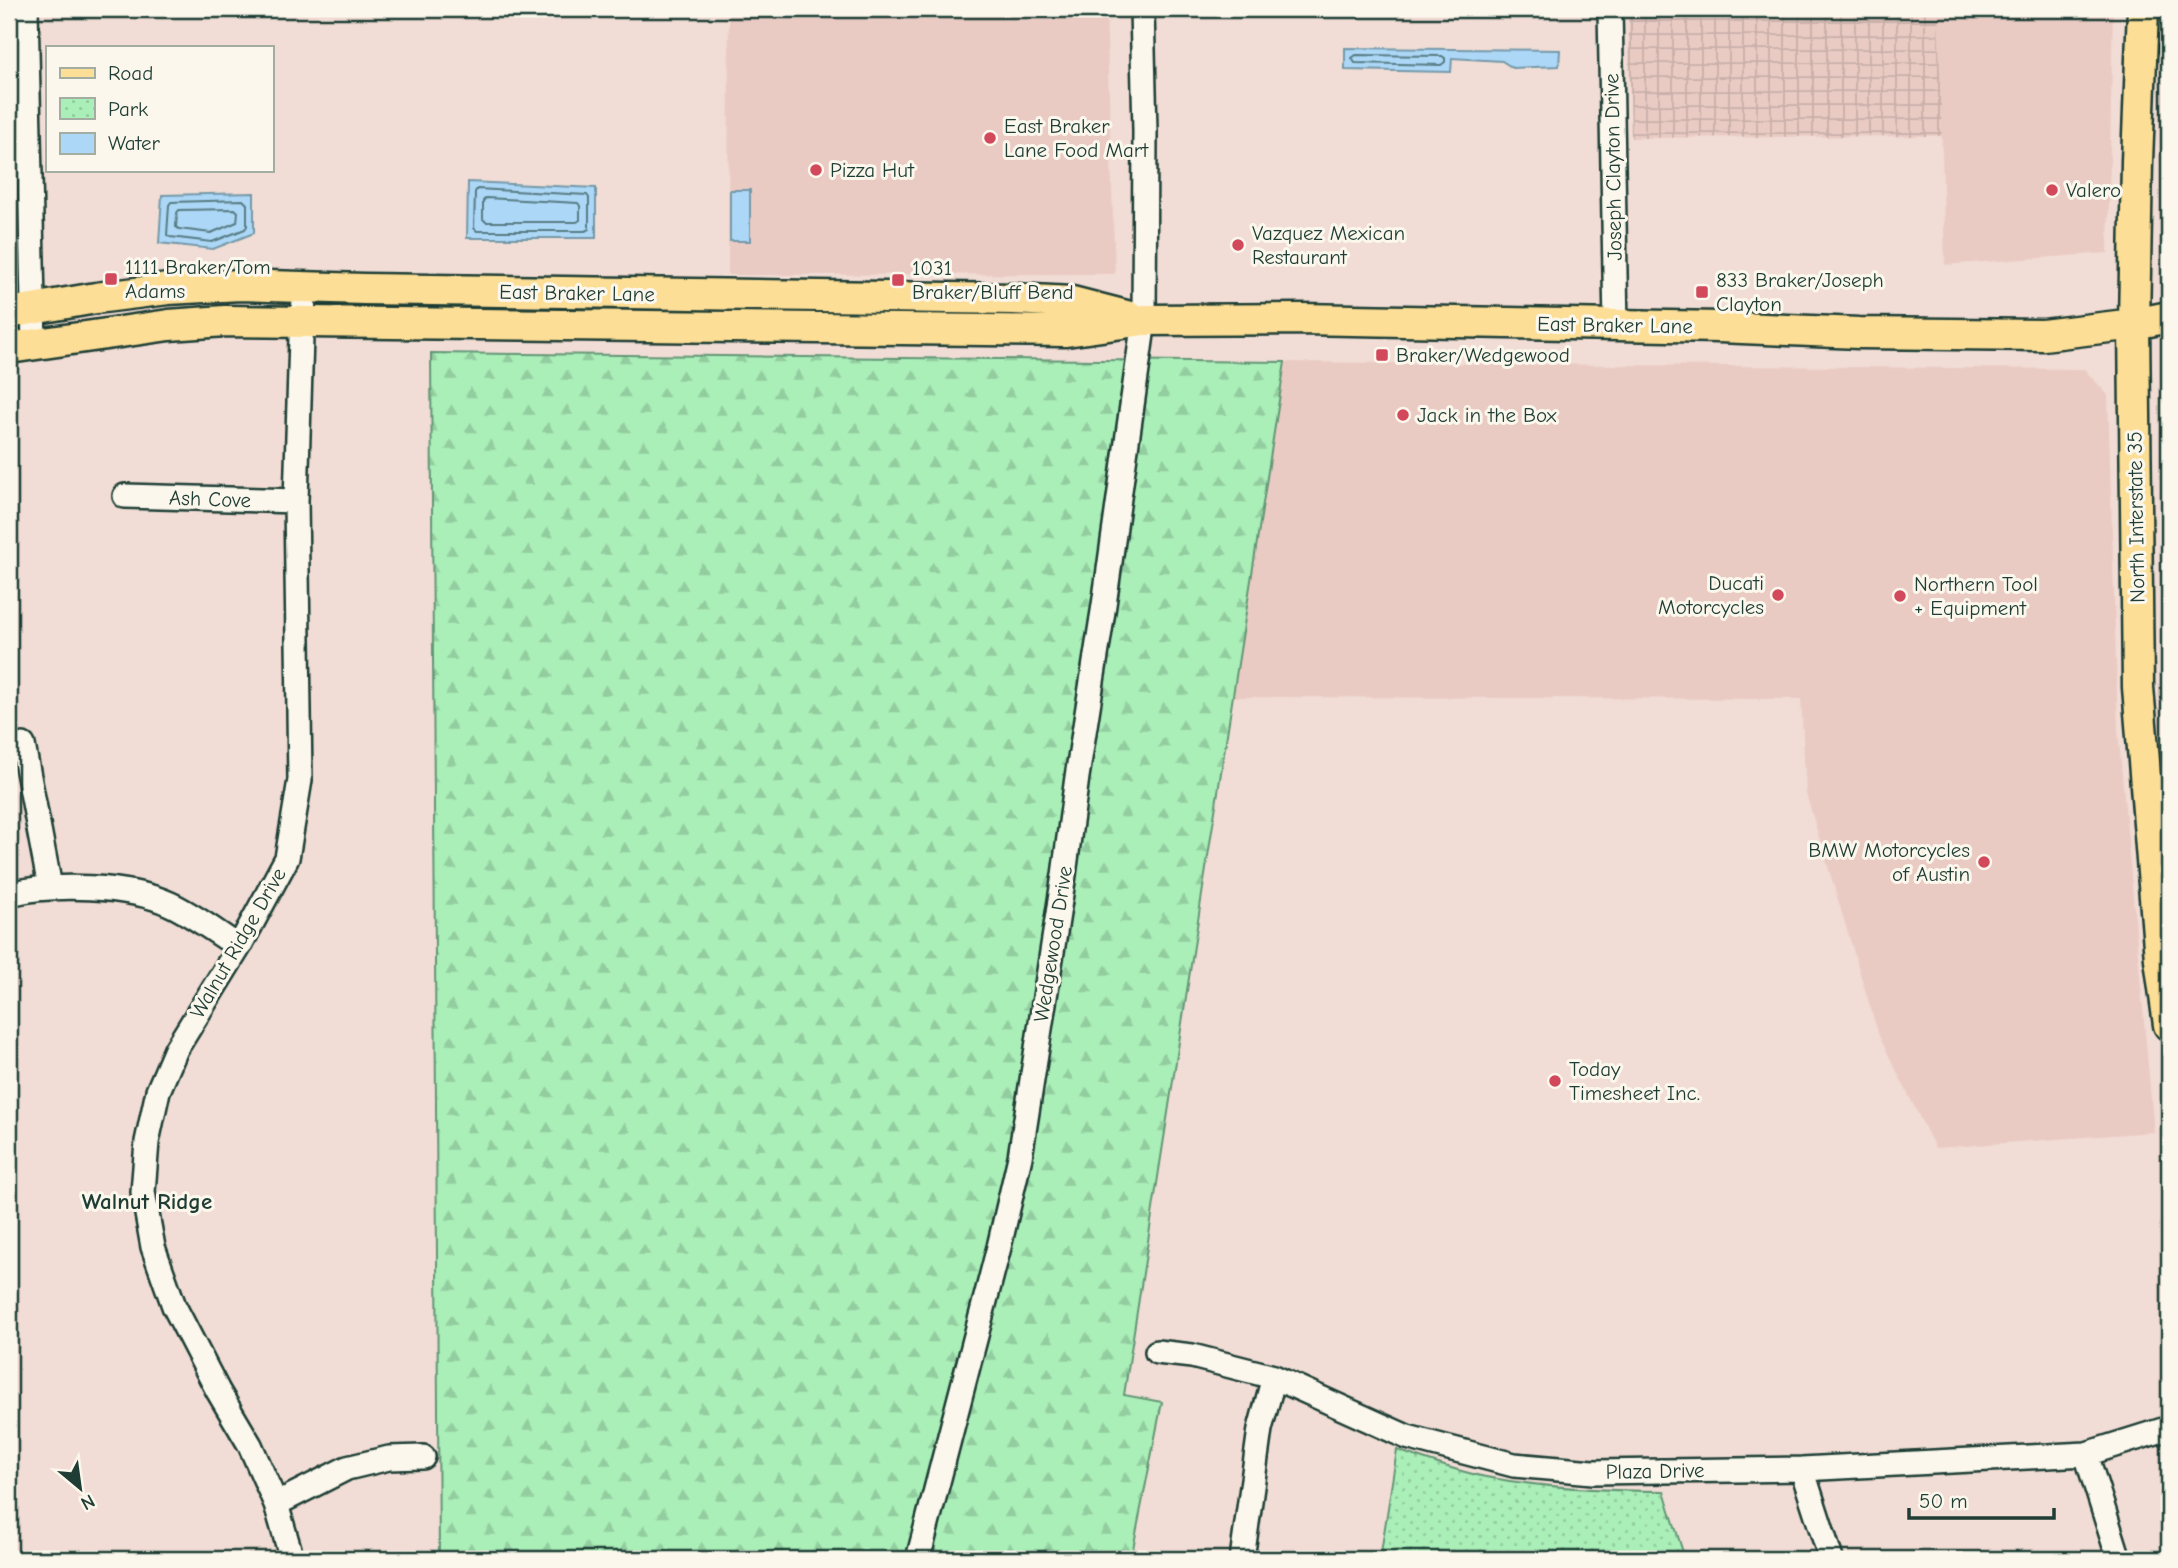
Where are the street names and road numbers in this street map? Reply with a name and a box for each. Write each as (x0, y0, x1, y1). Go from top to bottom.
street label: Joseph Clayton Drive (1599, 73, 1627, 261)
street label: East Braker Lane (499, 280, 655, 306)
street label: East Braker Lane (1537, 312, 1693, 338)
street label: North Interstate 35 (2123, 431, 2149, 603)
street label: Ash Cove (169, 486, 251, 512)
street label: Walnut Ridge Drive (185, 863, 291, 1023)
street label: Wedgewood Drive (1029, 864, 1077, 1024)
street label: Plaza Drive (1605, 1458, 1705, 1484)

